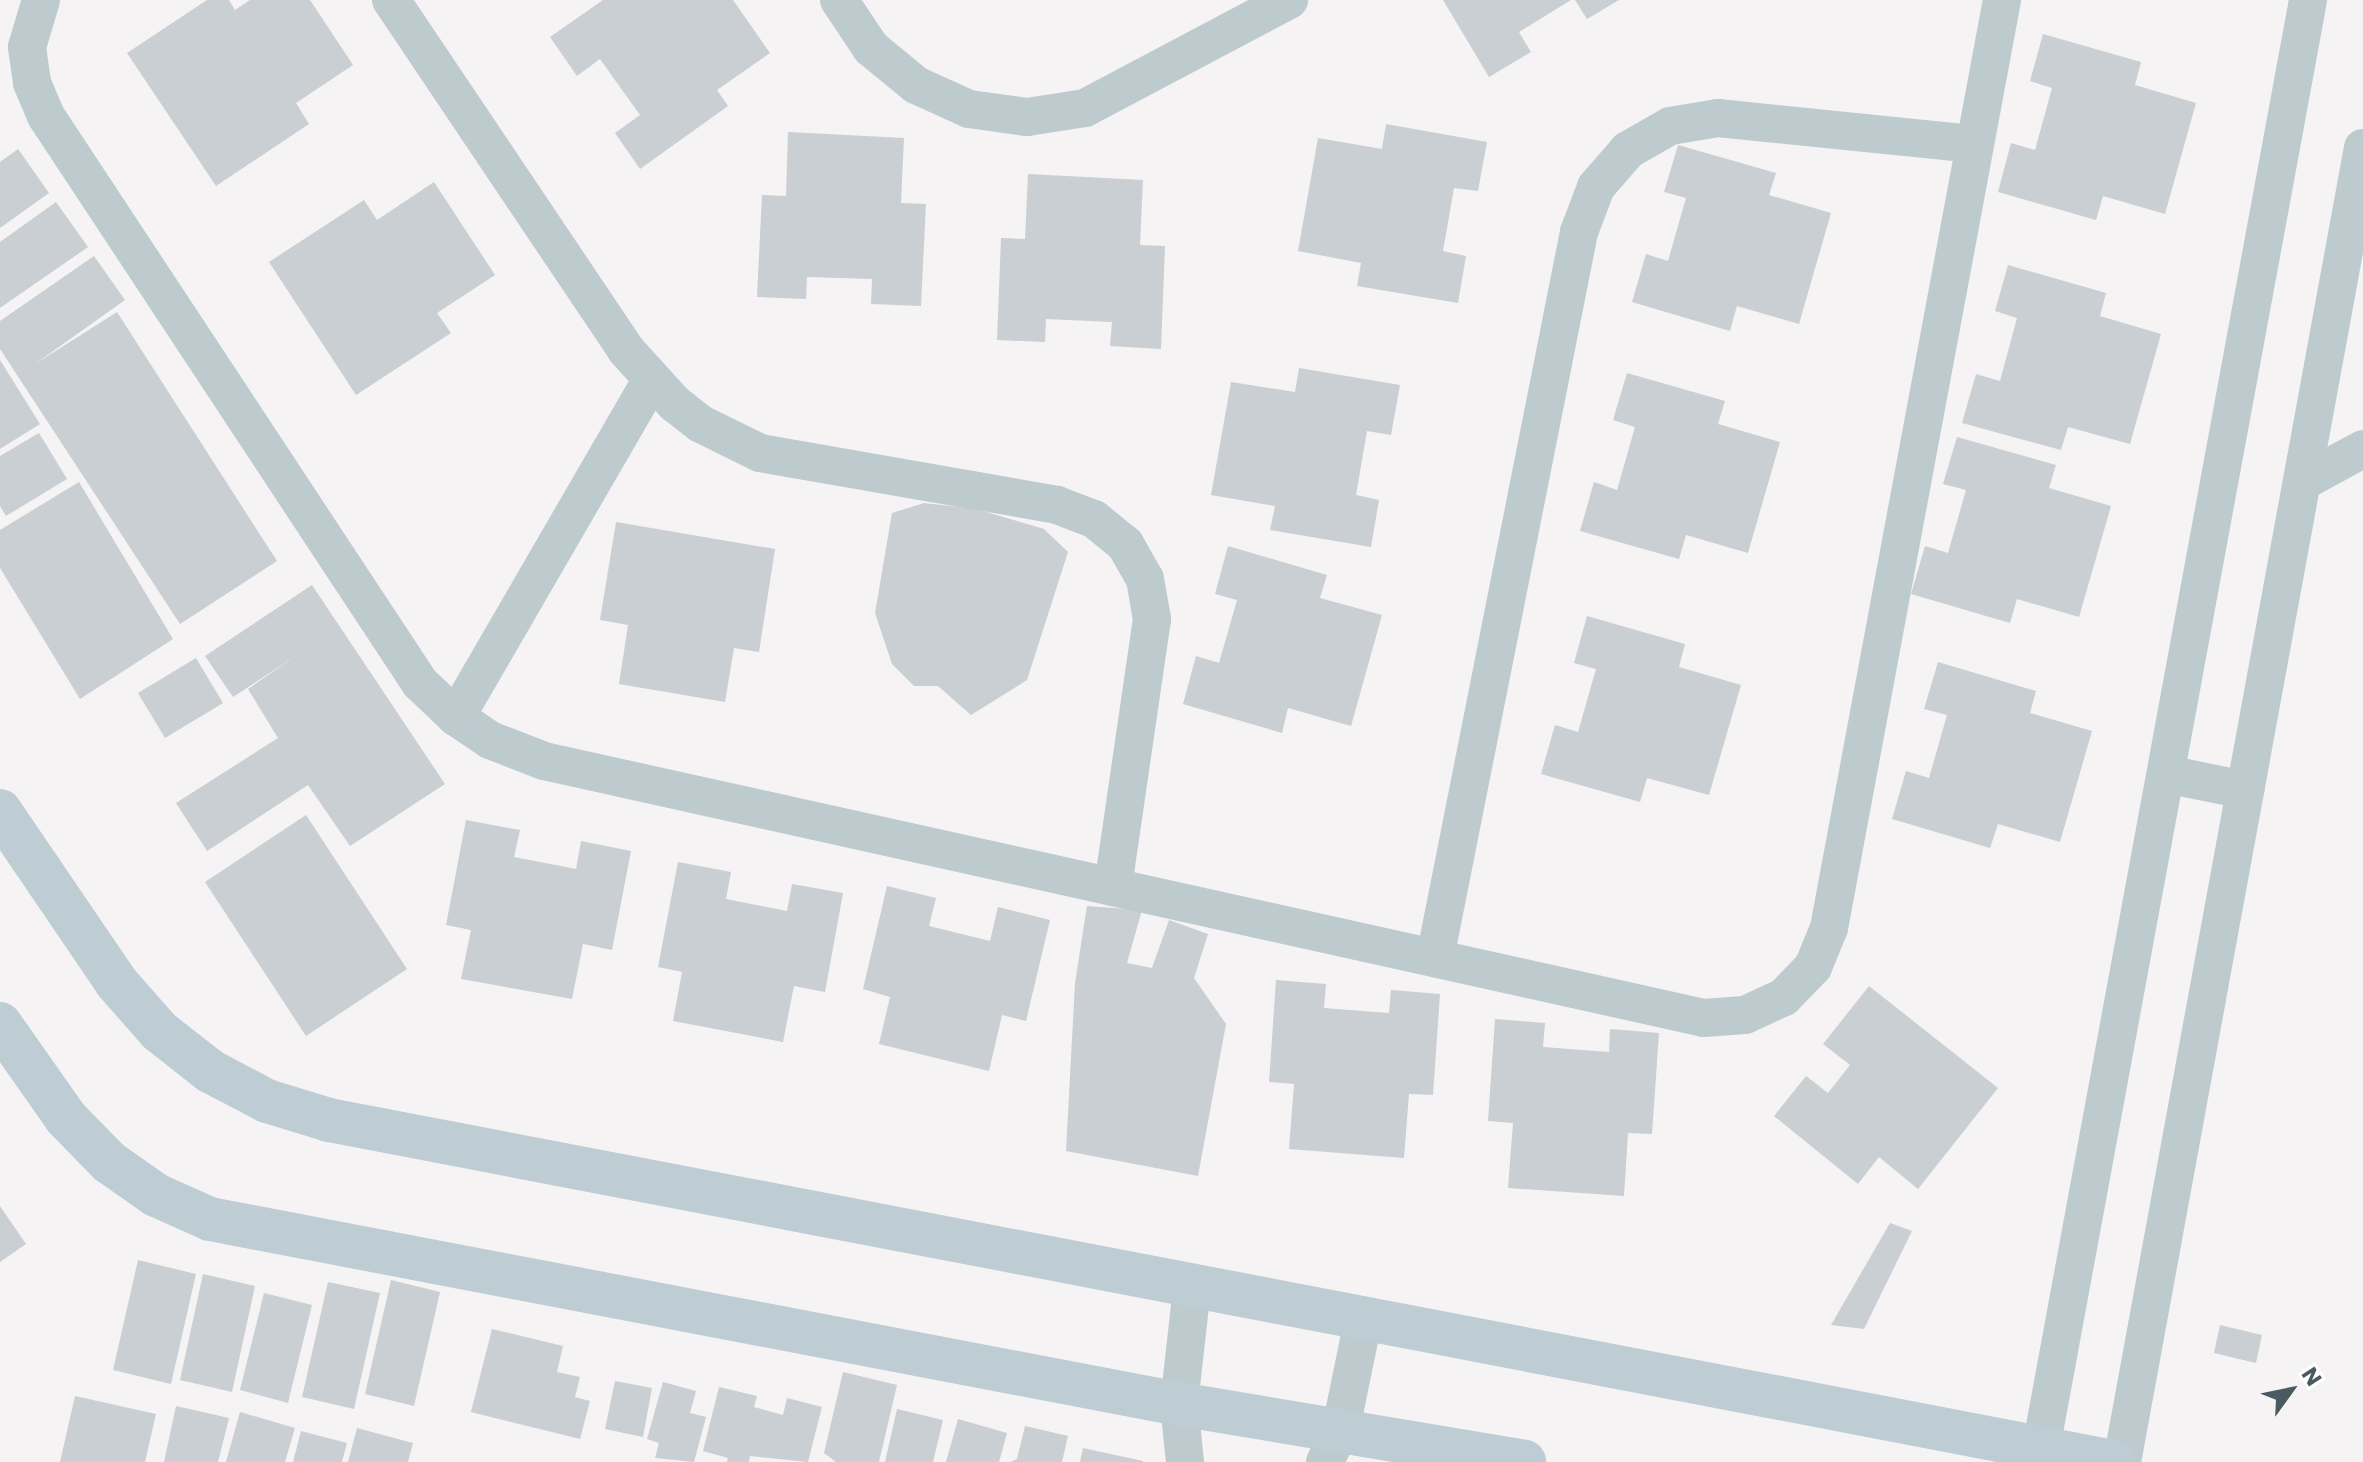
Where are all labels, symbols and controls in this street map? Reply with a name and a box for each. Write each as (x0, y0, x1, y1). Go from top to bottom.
north arrow (2251, 1350, 2331, 1430)
text: N (2294, 1361, 2329, 1392)

